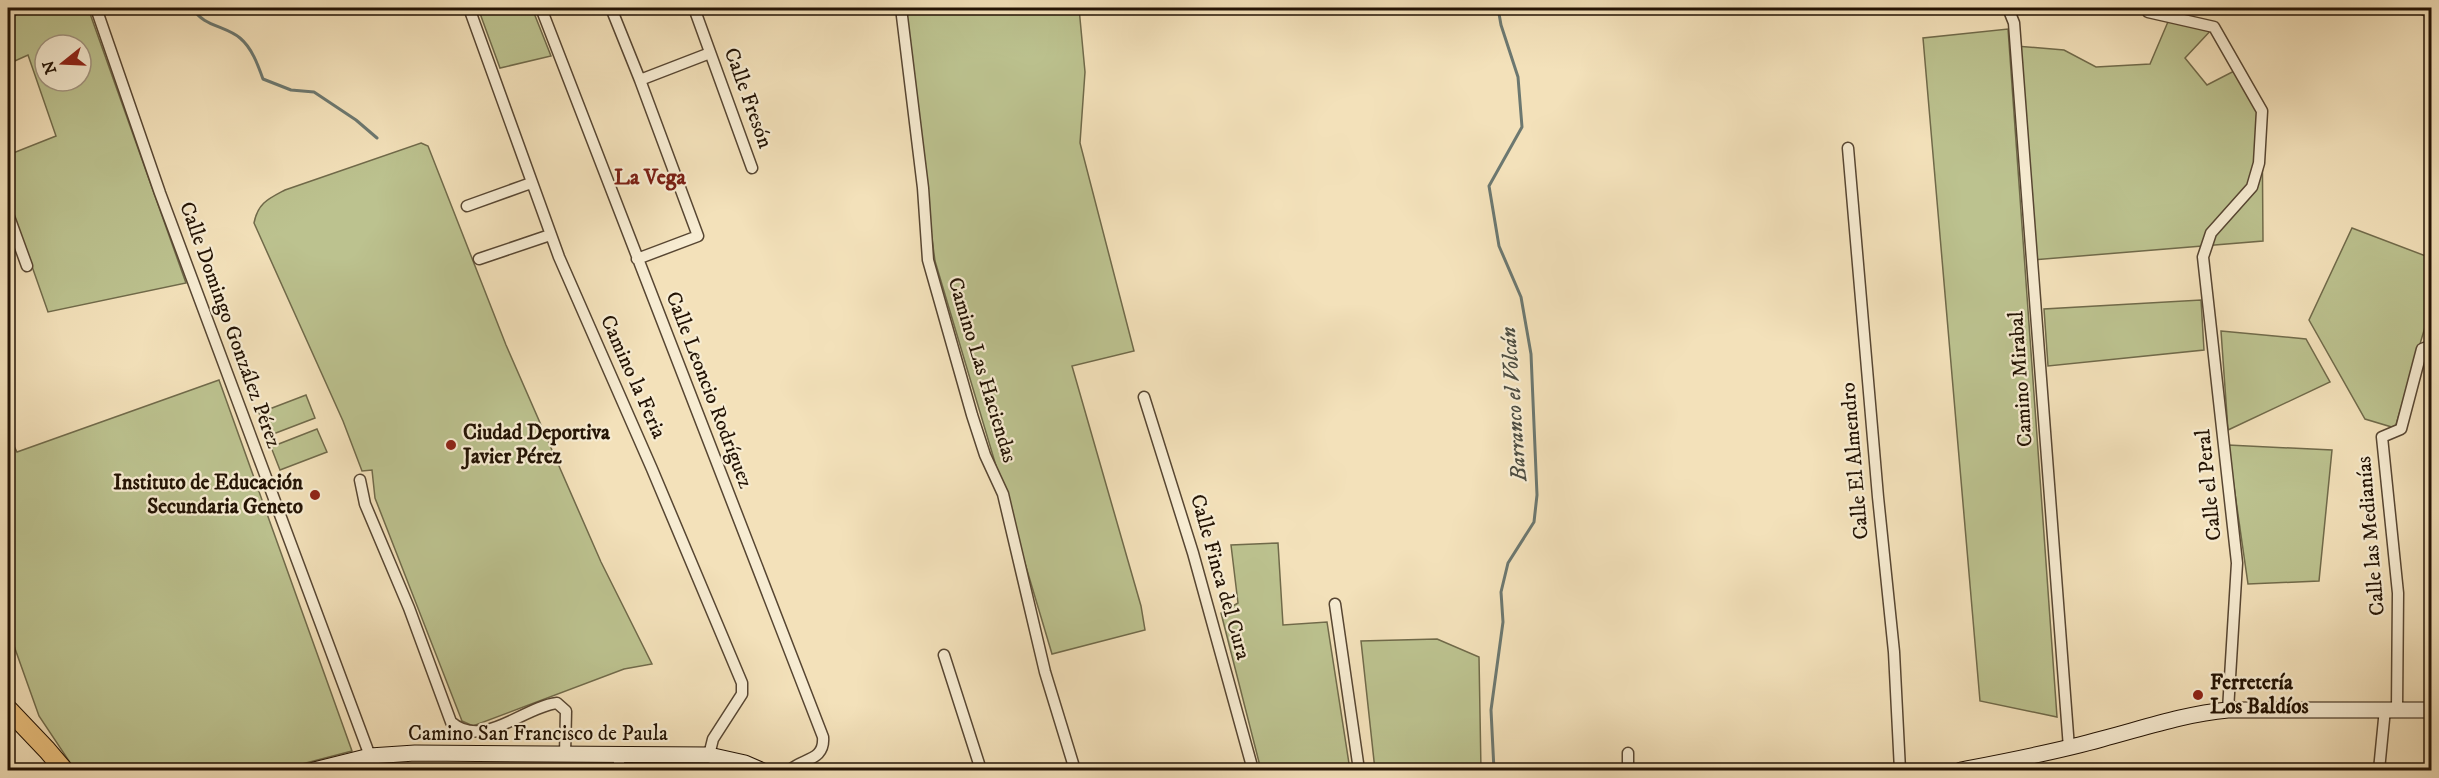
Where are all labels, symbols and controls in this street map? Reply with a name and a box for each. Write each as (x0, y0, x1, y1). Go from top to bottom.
north arrow (33, 33, 93, 93)
street label: Calle Fresón (718, 44, 778, 152)
text: N (38, 58, 61, 77)
district label: La Vega (614, 164, 687, 191)
street label: Calle Domingo González Pérez (173, 198, 287, 452)
street label: Camino Las Haciendas (941, 274, 1023, 466)
street label: Calle Leoncio Rodríguez (659, 288, 759, 492)
street label: Camino Mirabal (2003, 310, 2039, 448)
street label: Camino la Feria (594, 311, 672, 443)
water label: Barranco el Volcán (1495, 326, 1533, 483)
street label: Calle El Almendro (1835, 381, 1875, 541)
place label: Ciudad Deportiva Javier Pérez (461, 420, 611, 470)
street label: Calle el Peral (2190, 427, 2228, 542)
marker: Ciudad Deportiva Javier Pérez (444, 438, 458, 452)
street label: Calle las Medianías (2351, 455, 2391, 617)
place label: Instituto de Educación Secundaria Geneto (113, 470, 304, 520)
marker: Instituto de Educación Secundaria Geneto (308, 488, 322, 502)
street label: Calle Finca del Cura (1184, 491, 1256, 663)
place label: Ferretería Los Baldíos (2210, 670, 2309, 720)
marker: Ferretería Los Baldíos (2191, 688, 2205, 702)
street label: Camino San Francisco de Paula (408, 721, 668, 747)

